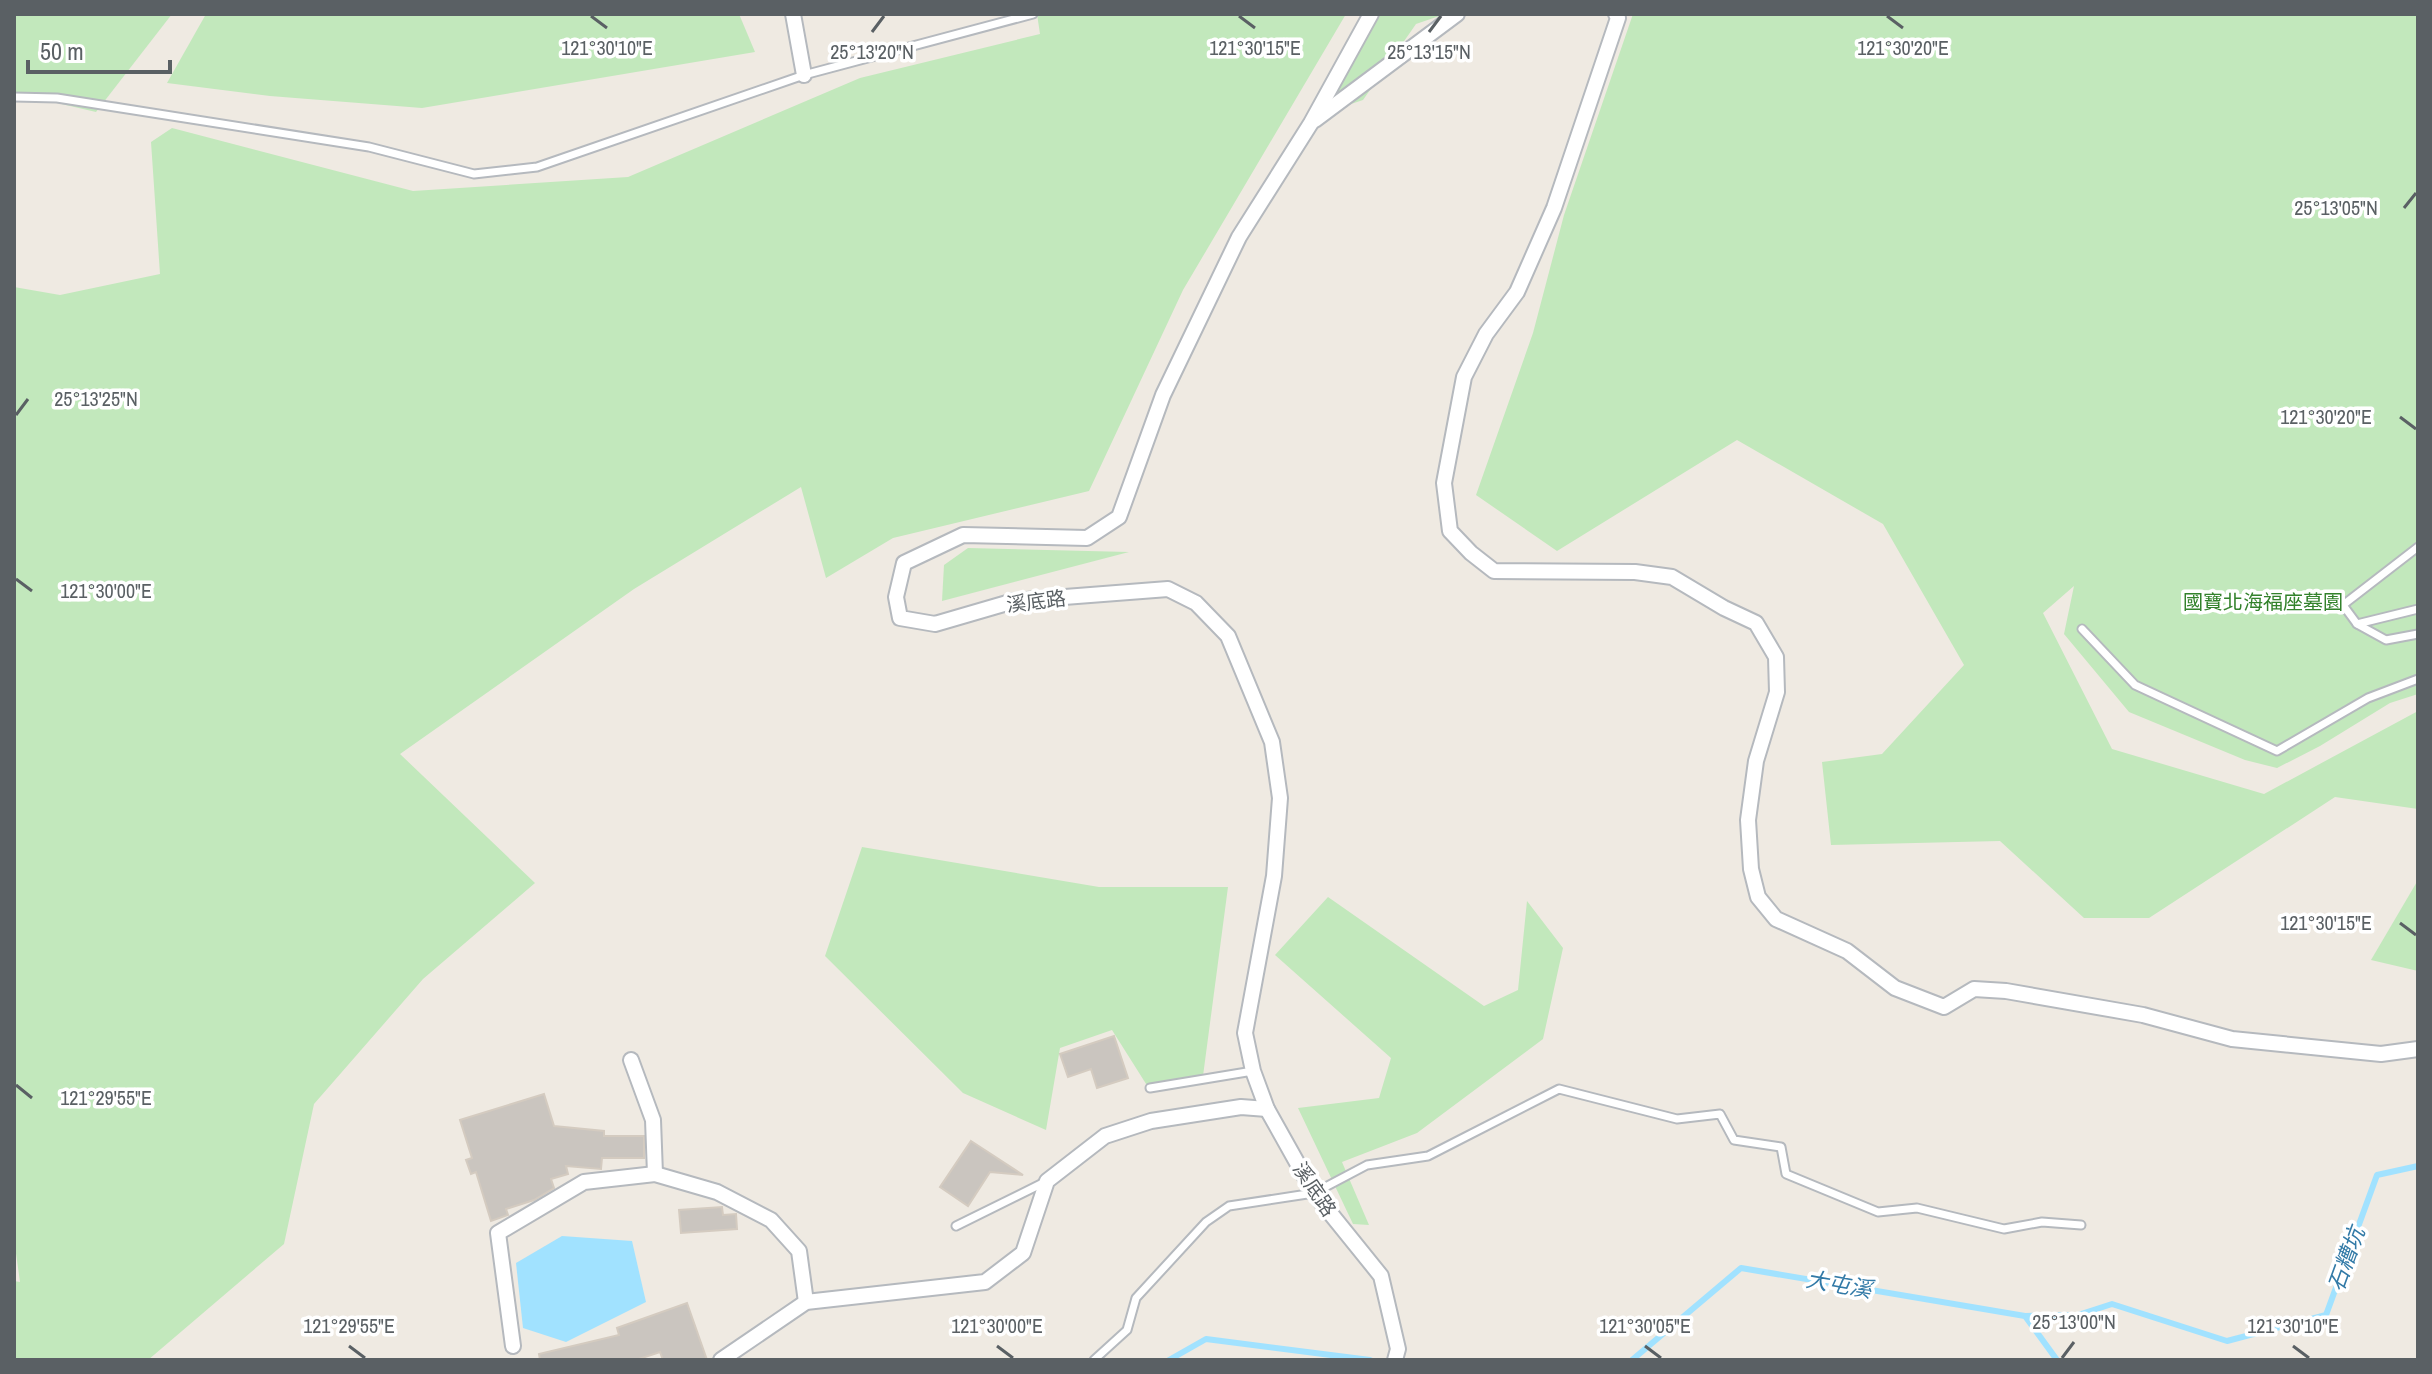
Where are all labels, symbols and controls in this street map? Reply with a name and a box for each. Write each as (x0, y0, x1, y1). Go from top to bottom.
scale bar (28, 24, 170, 74)
text: 121°30'10"E (561, 34, 653, 61)
text: 121°30'15"E (1209, 34, 1301, 61)
text: 121°30'20"E (1857, 34, 1949, 61)
text: 50 m (40, 35, 84, 67)
text: 25°13'20"N (830, 38, 914, 65)
text: 25°13'15"N (1387, 38, 1471, 65)
text: 25°13'05"N (2294, 194, 2378, 221)
text: 25°13'25"N (54, 385, 138, 412)
text: 121°30'20"E (2280, 403, 2372, 430)
text: 121°30'00"E (60, 577, 152, 604)
street label: 溪底路 (1005, 584, 1067, 618)
park label: 國寶北海福座墓園 (2183, 588, 2343, 615)
text: 121°30'15"E (2280, 909, 2372, 936)
text: 121°29'55"E (60, 1084, 152, 1111)
street label: 溪底路 (1287, 1157, 1343, 1221)
water label: 石糟坑 (2321, 1220, 2372, 1295)
water label: 大屯溪 (1804, 1263, 1877, 1305)
text: 25°13'00"N (2032, 1308, 2116, 1335)
text: 121°29'55"E (303, 1312, 395, 1339)
text: 121°30'00"E (951, 1312, 1043, 1339)
text: 121°30'05"E (1599, 1312, 1691, 1339)
text: 121°30'10"E (2247, 1312, 2339, 1339)

